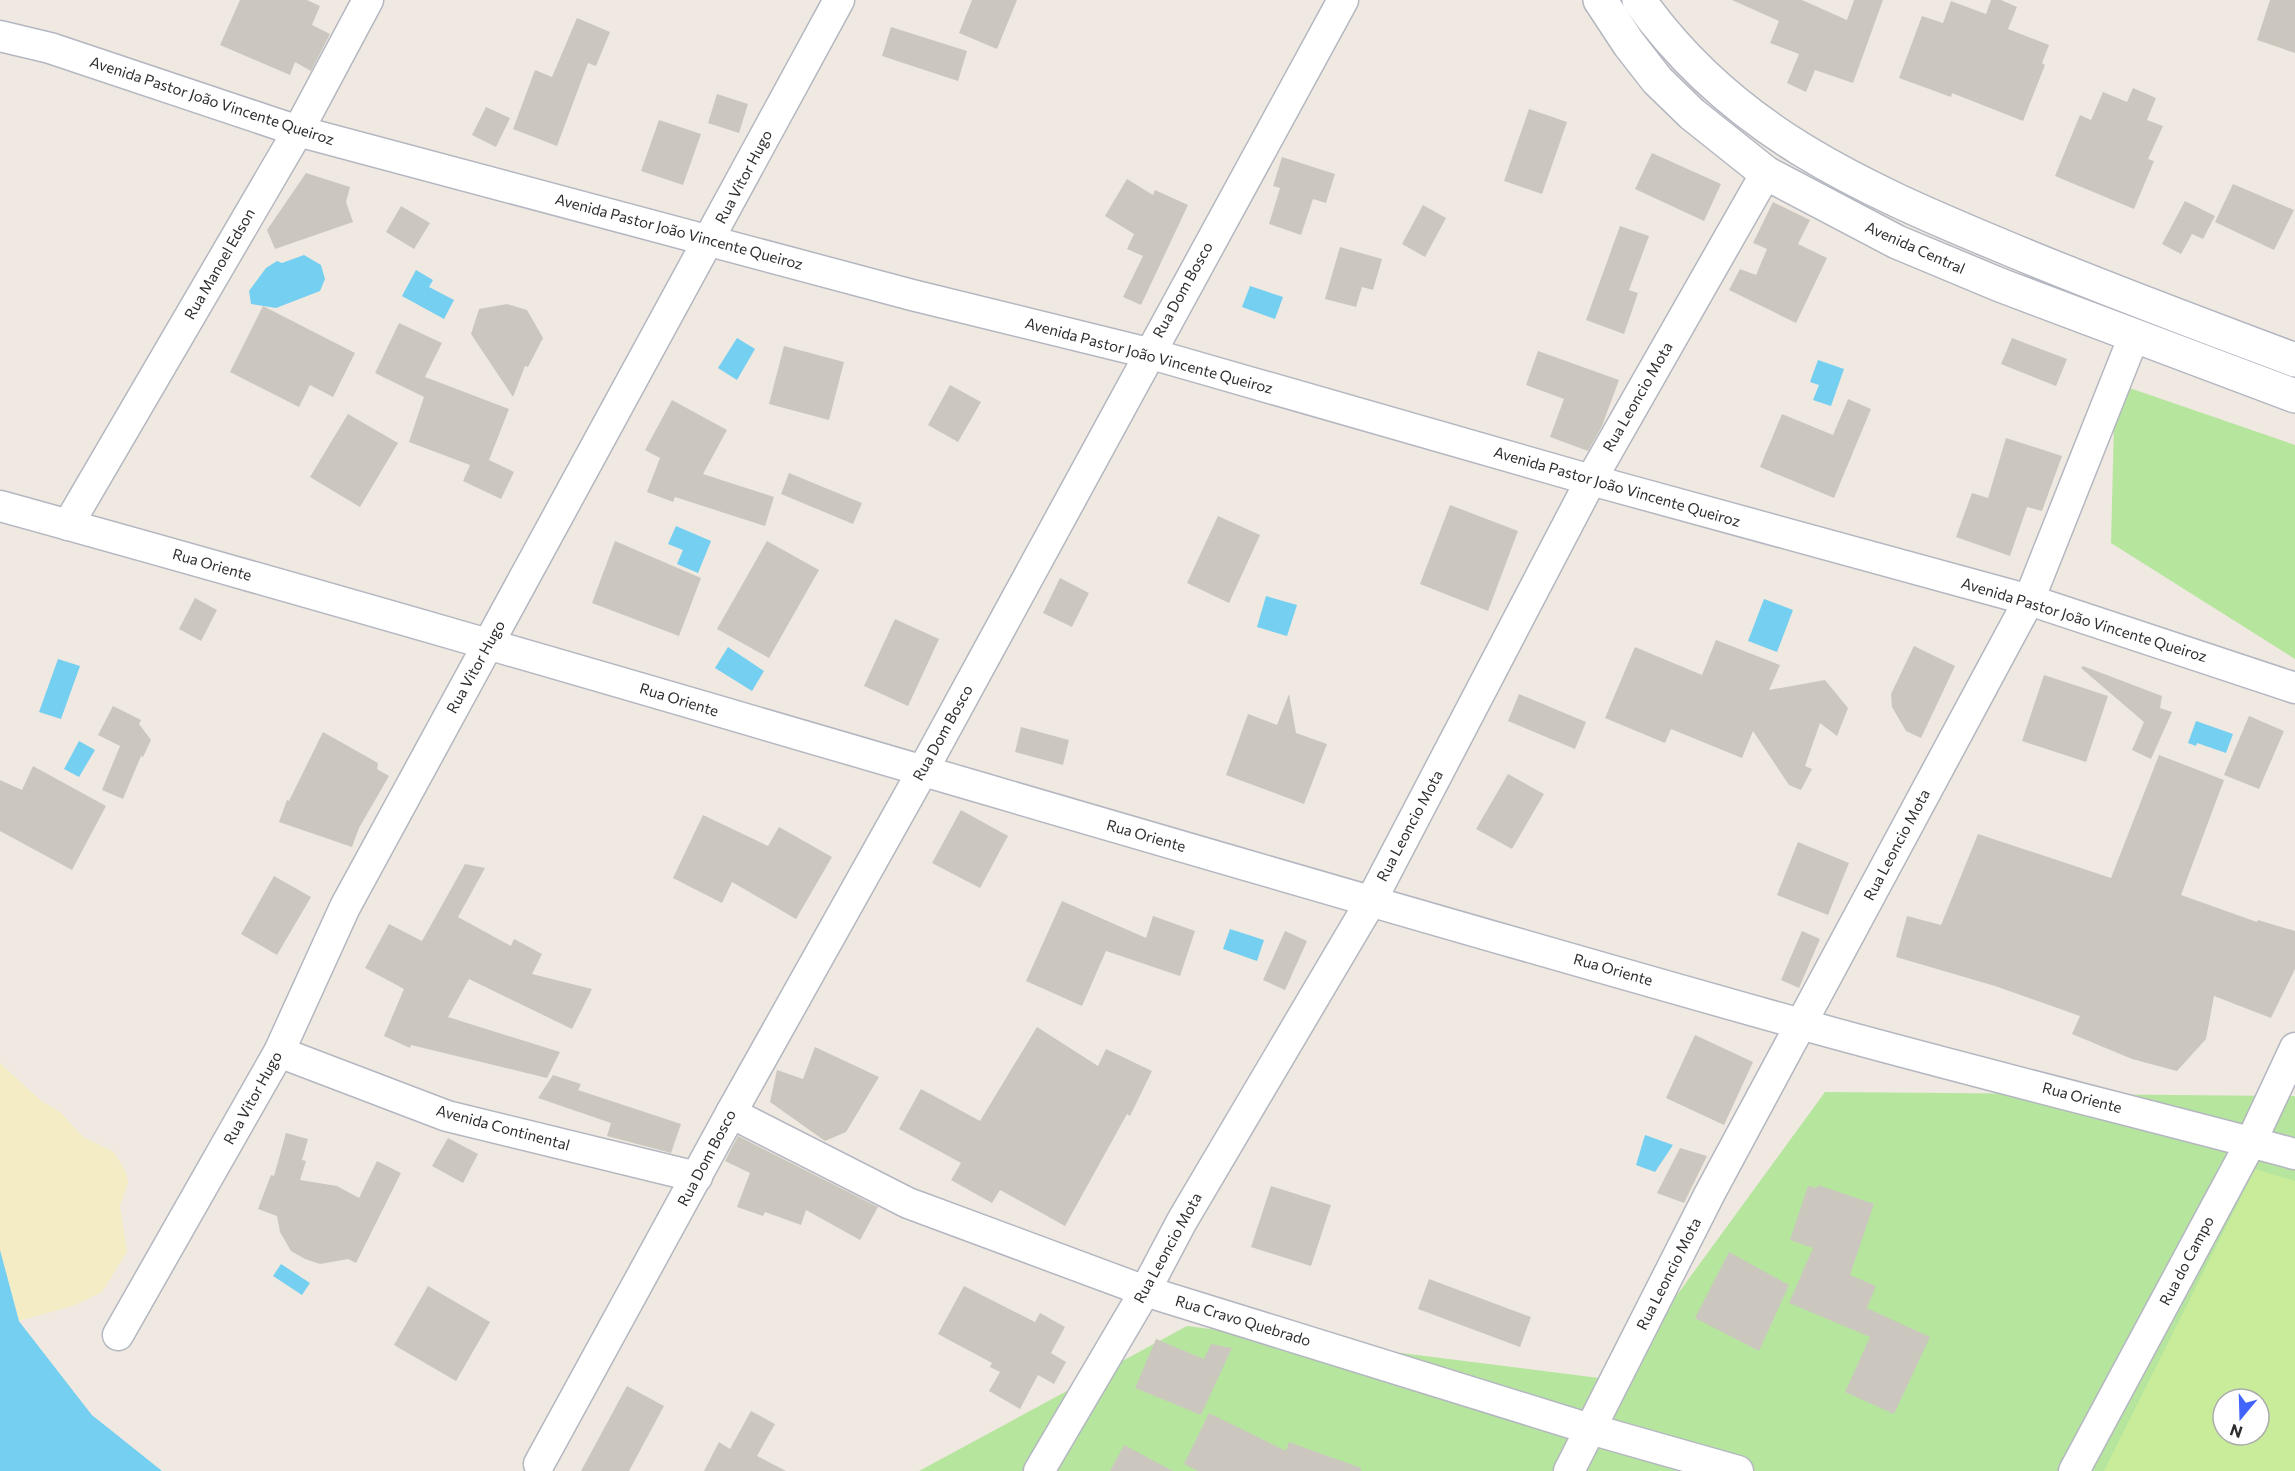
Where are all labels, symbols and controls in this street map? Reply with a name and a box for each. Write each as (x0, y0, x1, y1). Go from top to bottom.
street label: Avenida Pastor João Vincente Queiroz (88, 52, 337, 148)
street label: Rua Vitor Hugo (711, 127, 775, 227)
street label: Avenida Pastor João Vincente Queiroz (553, 189, 805, 273)
street label: Rua Manoel Edson (180, 205, 258, 322)
street label: Avenida Central (1863, 217, 1968, 277)
street label: Rua Dom Bosco (1148, 238, 1216, 341)
street label: Avenida Pastor João Vincente Queiroz (1023, 313, 1275, 397)
street label: Rua Leoncio Mota (1598, 339, 1676, 454)
street label: Avenida Pastor João Vincente Queiroz (1492, 442, 1743, 530)
street label: Rua Oriente (171, 544, 254, 584)
street label: Avenida Pastor João Vincente Queiroz (1959, 573, 2209, 665)
street label: Rua Vitor Hugo (442, 617, 508, 716)
street label: Rua Oriente (638, 679, 721, 720)
street label: Rua Dom Bosco (908, 681, 976, 784)
street label: Rua Leoncio Mota (1372, 767, 1446, 884)
street label: Rua Leoncio Mota (1859, 786, 1933, 903)
street label: Rua Oriente (1105, 815, 1188, 855)
street label: Rua Oriente (1572, 949, 1655, 989)
street label: Rua Vitor Hugo (219, 1048, 285, 1147)
street label: Rua Oriente (2041, 1078, 2124, 1116)
street label: Avenida Continental (434, 1101, 572, 1154)
street label: Rua Dom Bosco (673, 1106, 739, 1209)
street label: Rua Leoncio Mota (1129, 1189, 1205, 1306)
street label: Rua do Campo (2155, 1213, 2217, 1308)
street label: Rua Leoncio Mota (1632, 1214, 1704, 1333)
street label: Rua Cravo Quebrado (1173, 1291, 1313, 1349)
north arrow (2211, 1387, 2271, 1447)
text: N (2227, 1421, 2245, 1443)

